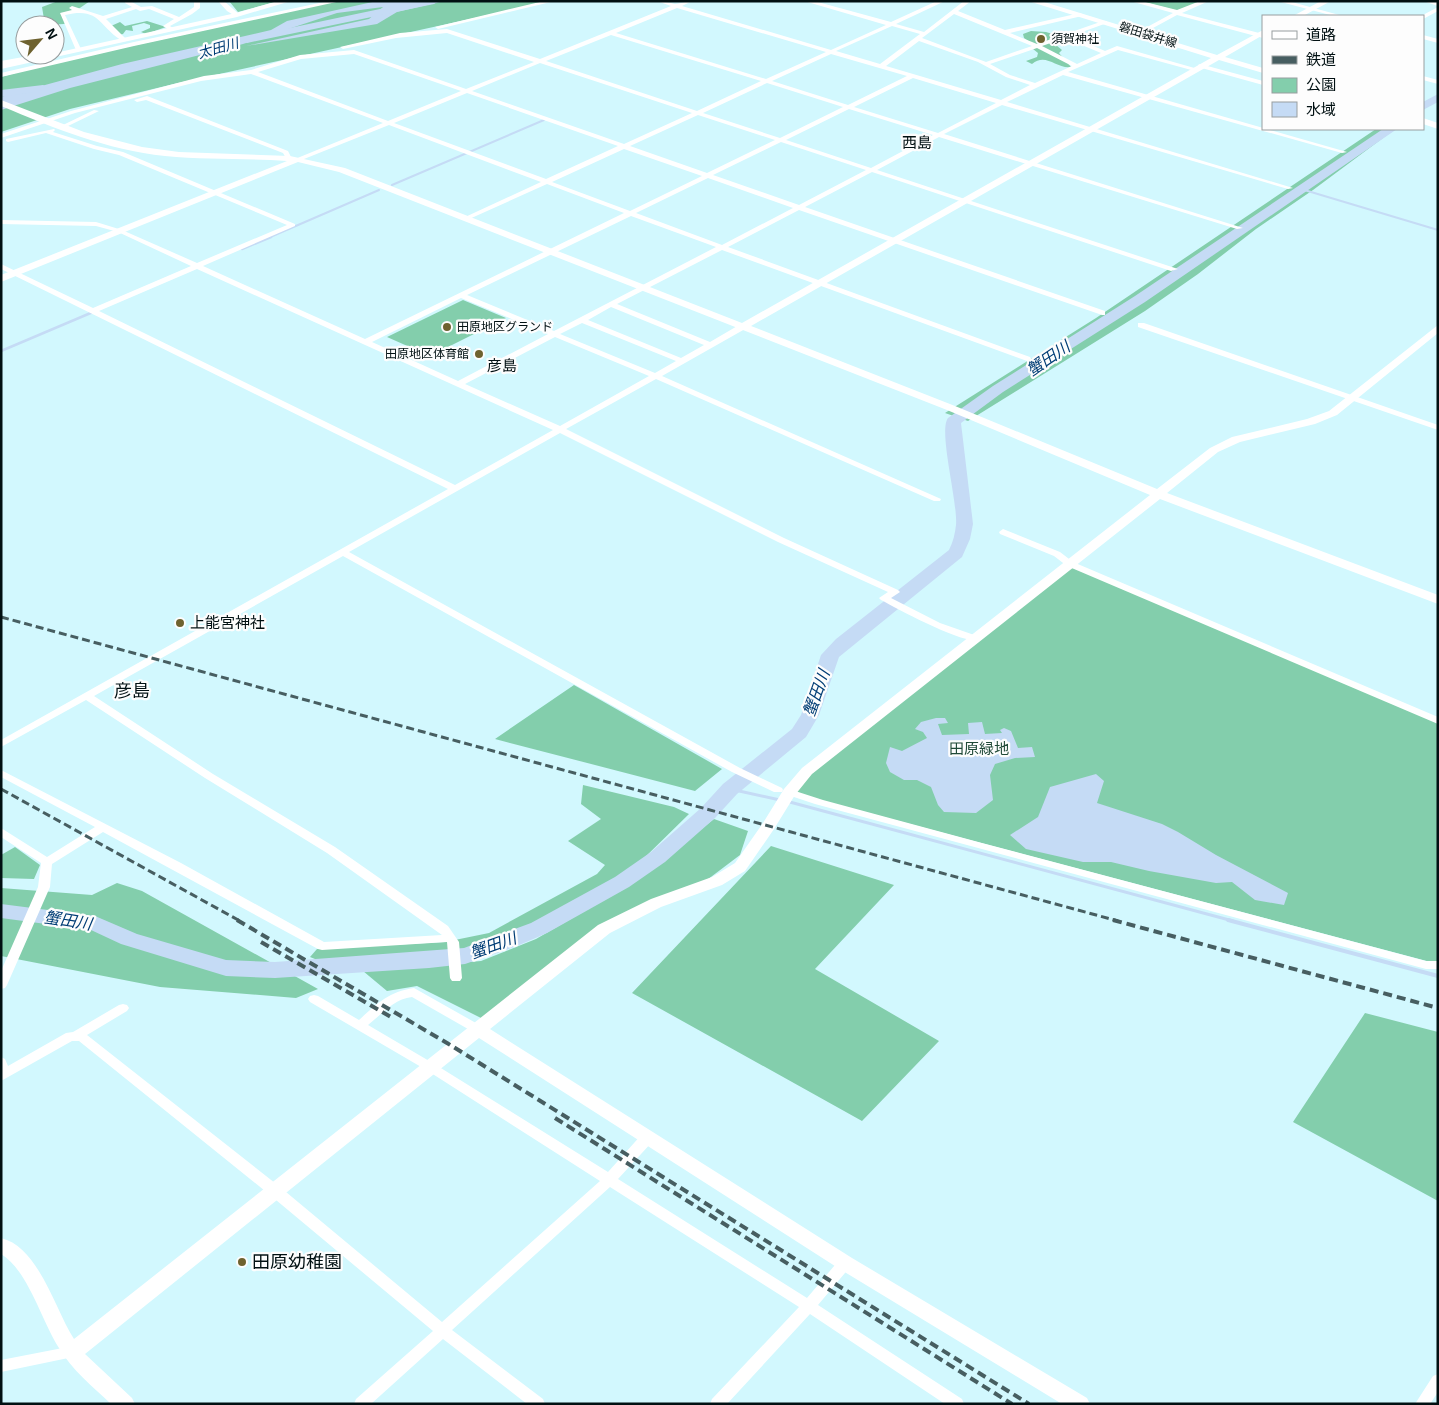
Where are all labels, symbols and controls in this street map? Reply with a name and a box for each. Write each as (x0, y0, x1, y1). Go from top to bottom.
north arrow (15, 15, 65, 65)
legend (1262, 15, 1424, 130)
street label: 磐田袋井線 (1117, 20, 1179, 50)
text: N (42, 26, 61, 42)
text: 道路 (1306, 26, 1336, 43)
place label: 須賀神社 (1051, 32, 1099, 46)
marker: 須賀神社 (1035, 33, 1047, 45)
water label: 太田川 (196, 34, 242, 61)
text: 鉄道 (1306, 51, 1336, 68)
text: 公園 (1306, 76, 1336, 93)
text: 水域 (1306, 101, 1336, 118)
district label: 西島 (902, 134, 932, 151)
place label: 田原地区グランド (457, 320, 553, 334)
marker: 田原地区グランド (441, 321, 453, 333)
water label: 蟹田川 (1024, 337, 1075, 379)
place label: 田原地区体育館 (385, 347, 469, 361)
marker: 田原地区体育館 (473, 348, 485, 360)
district label: 彦島 (487, 357, 517, 374)
place label: 上能宮神社 (190, 614, 265, 631)
marker: 上能宮神社 (174, 617, 186, 629)
water label: 蟹田川 (800, 666, 833, 719)
district label: 彦島 (114, 681, 150, 701)
park label: 田原緑地 (949, 740, 1009, 757)
water label: 蟹田川 (43, 908, 95, 933)
water label: 蟹田川 (468, 929, 521, 962)
place label: 田原幼稚園 (252, 1252, 342, 1272)
marker: 田原幼稚園 (236, 1256, 248, 1268)

